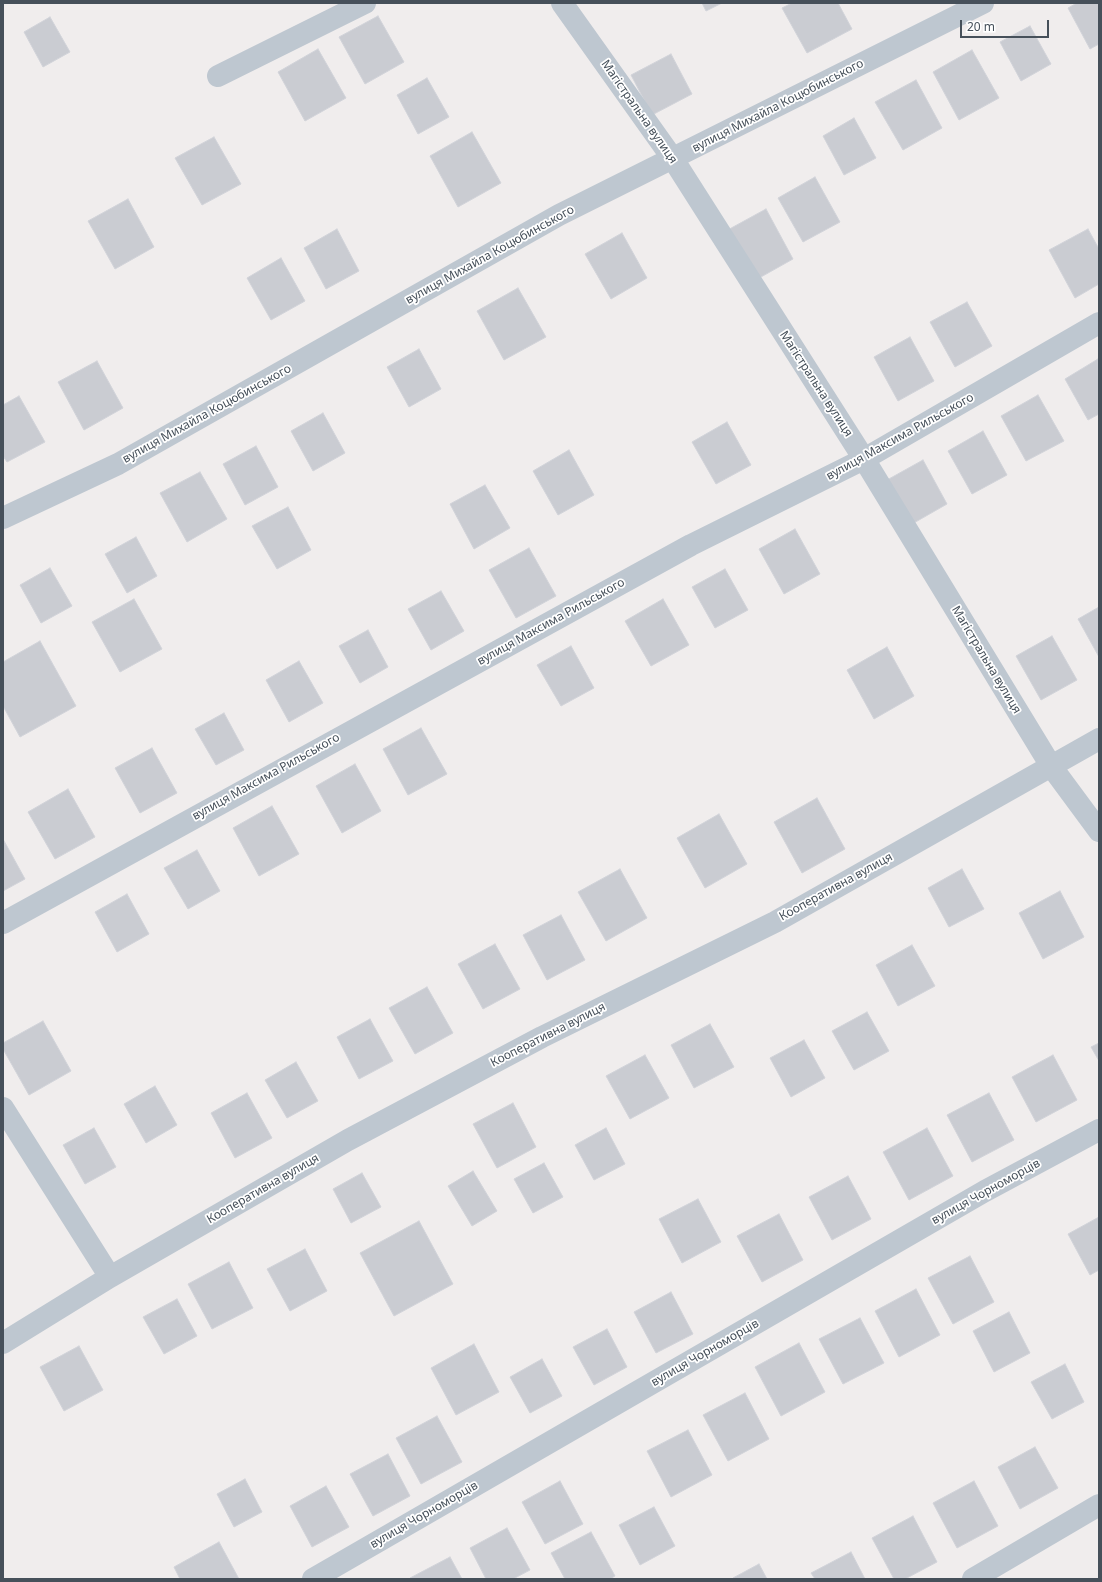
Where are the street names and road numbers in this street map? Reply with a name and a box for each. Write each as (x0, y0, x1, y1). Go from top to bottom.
street label: вулиця Михайла Коцюбинського (690, 56, 866, 156)
street label: Магістральна вулиця (598, 57, 680, 167)
street label: вулиця Михайла Коцюбинського (403, 203, 577, 307)
street label: Магістральна вулиця (776, 328, 856, 440)
street label: вулиця Михайла Коцюбинського (120, 362, 294, 466)
street label: вулиця Максима Рильського (824, 390, 976, 484)
street label: вулиця Максима Рильського (475, 575, 627, 669)
street label: Магістральна вулиця (948, 604, 1024, 716)
street label: вулиця Максима Рильського (190, 730, 342, 824)
street label: Кооперативна вулиця (777, 850, 895, 924)
street label: Кооперативна вулиця (488, 1000, 608, 1070)
street label: Кооперативна вулиця (204, 1151, 322, 1227)
street label: вулиця Чорноморців (929, 1156, 1043, 1228)
street label: вулиця Чорноморців (649, 1316, 761, 1390)
street label: вулиця Чорноморців (368, 1478, 480, 1552)

